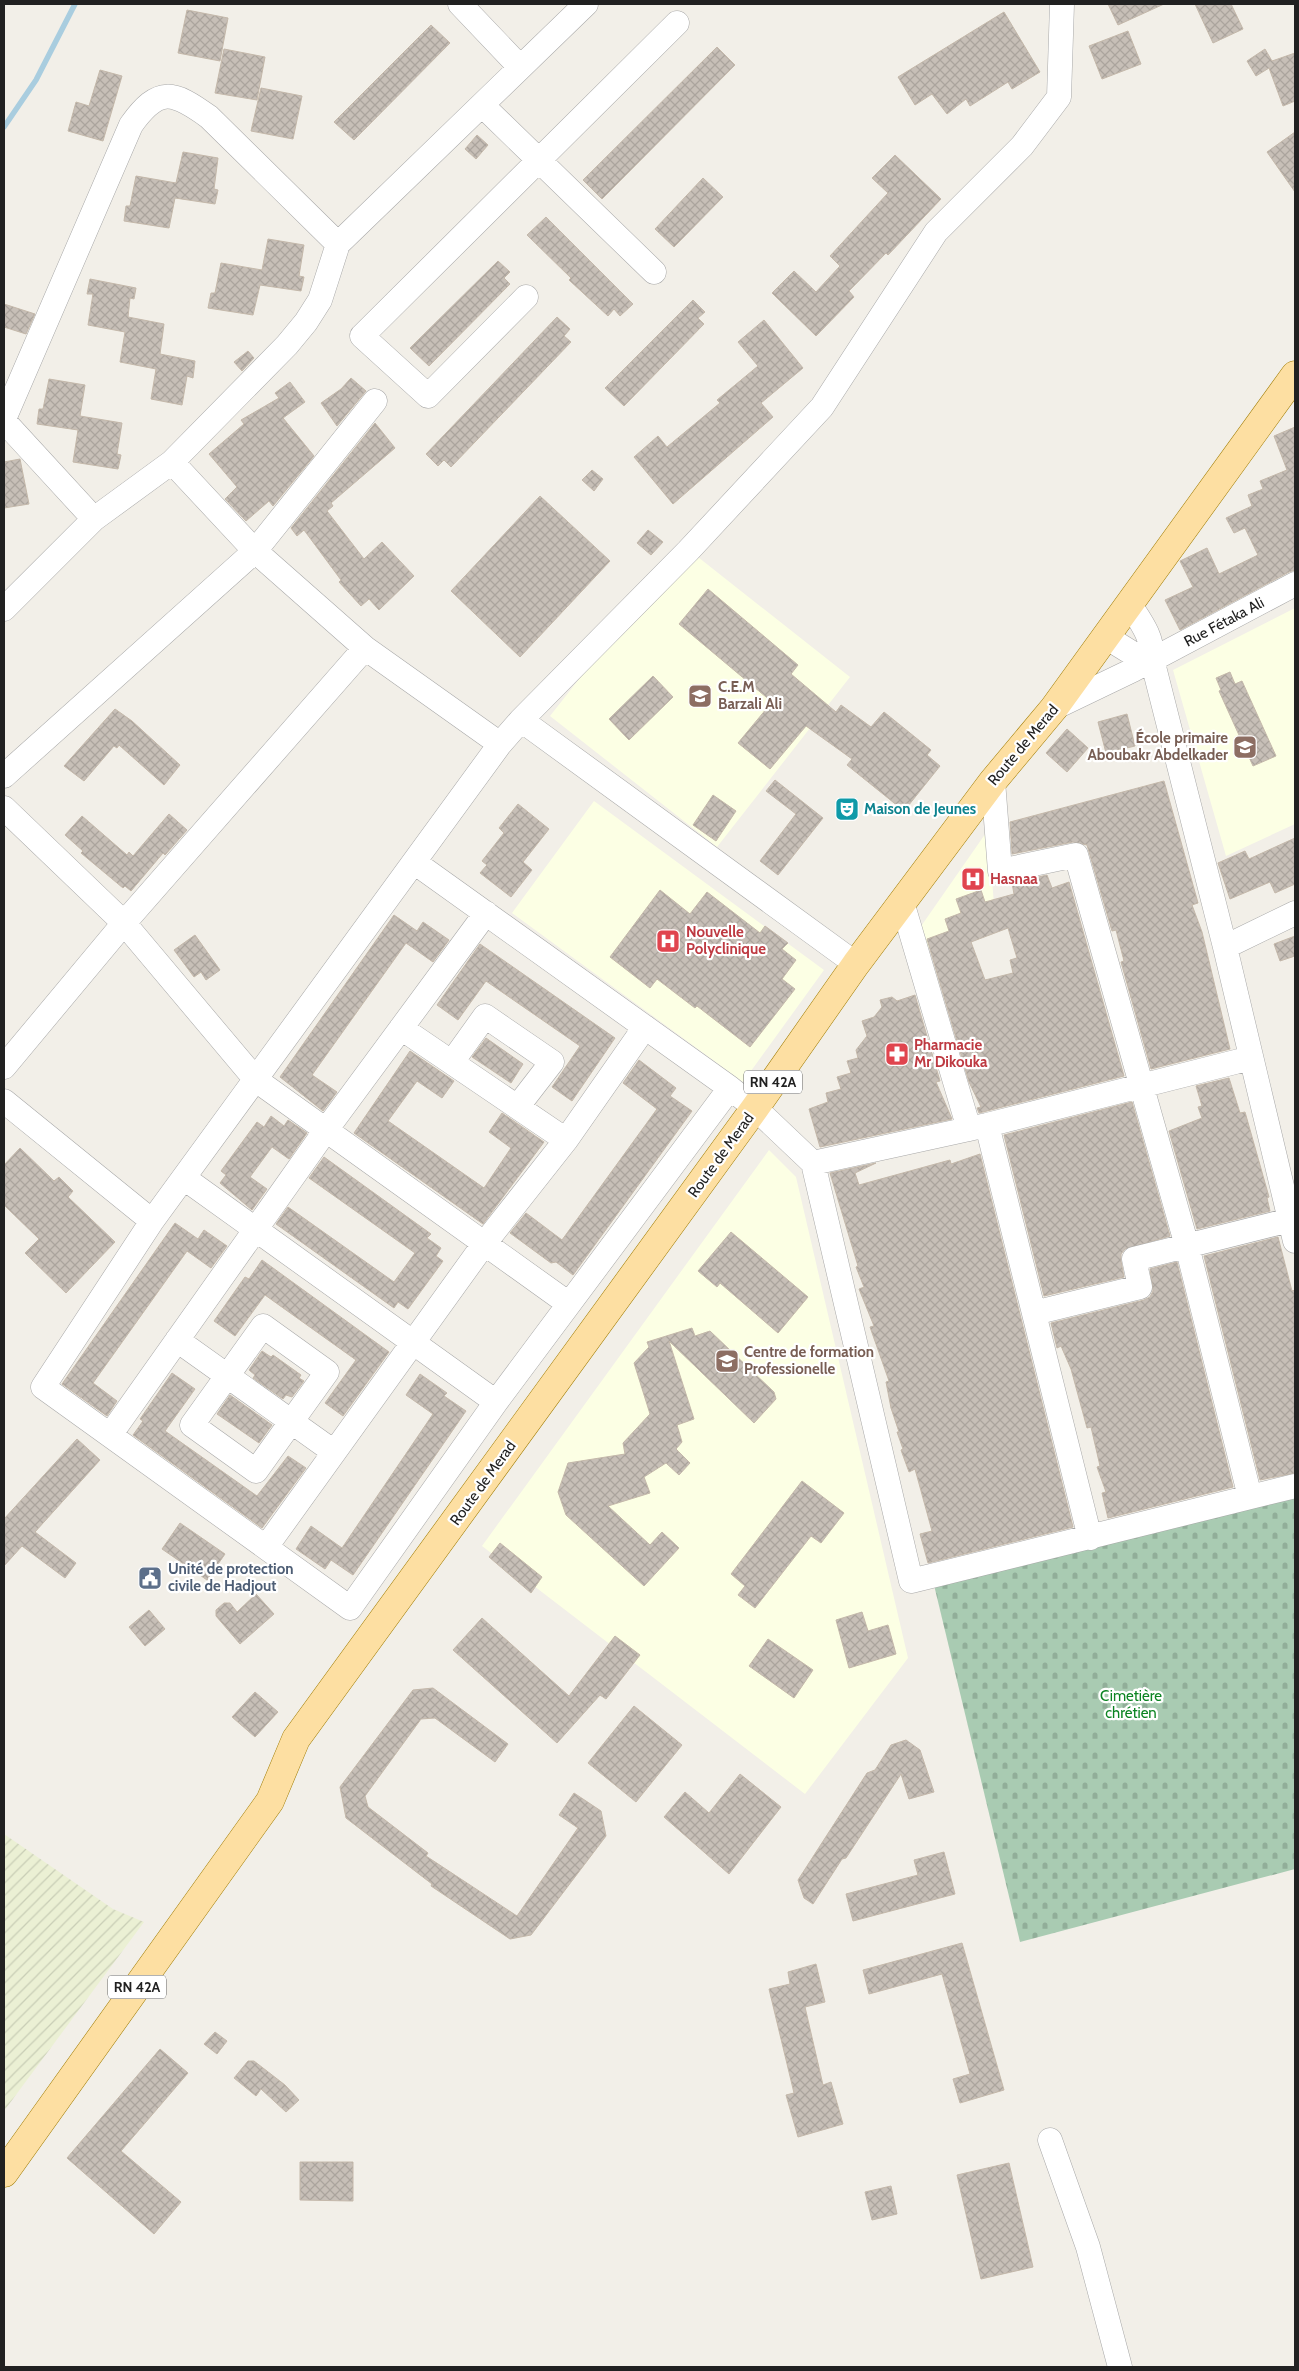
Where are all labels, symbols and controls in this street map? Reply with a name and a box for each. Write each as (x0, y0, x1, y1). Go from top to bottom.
street label: Rue Fétaka Ali (1181, 593, 1267, 651)
place label: C.E.M Barzali Ali (718, 678, 782, 713)
school or university icon: C.E.M Barzali Ali (687, 683, 713, 709)
street label: Route de Merad (984, 701, 1062, 789)
place label: École primaire Aboubakr Abdelkader (1088, 728, 1228, 764)
school or university icon: École primaire Aboubakr Abdelkader (1232, 734, 1258, 760)
theatre icon: Maison de Jeunes (834, 796, 860, 822)
place label: Maison de Jeunes (864, 800, 976, 818)
hospital icon: Hasnaa (960, 866, 986, 892)
place label: Hasnaa (990, 870, 1038, 888)
place label: Nouvelle Polyclinique (686, 923, 766, 958)
hospital icon: Nouvelle Polyclinique (655, 928, 681, 954)
place label: Pharmacie Mr Dikouka (914, 1036, 988, 1071)
pharmacy icon: Pharmacie Mr Dikouka (884, 1041, 910, 1067)
road number: RN 42A (744, 1070, 802, 1094)
street label: Route de Merad (684, 1109, 758, 1201)
place label: Centre de formation Professionelle (744, 1343, 874, 1378)
school or university icon: Centre de formation Professionelle (714, 1348, 740, 1374)
street label: Route de Merad (446, 1437, 520, 1529)
place label: Unité de protection civile de Hadjout (168, 1560, 294, 1595)
public building icon: Unité de protection civile de Hadjout (137, 1565, 163, 1591)
park label: Cimetière chrétien (1100, 1687, 1162, 1722)
road number: RN 42A (108, 1975, 166, 1998)

